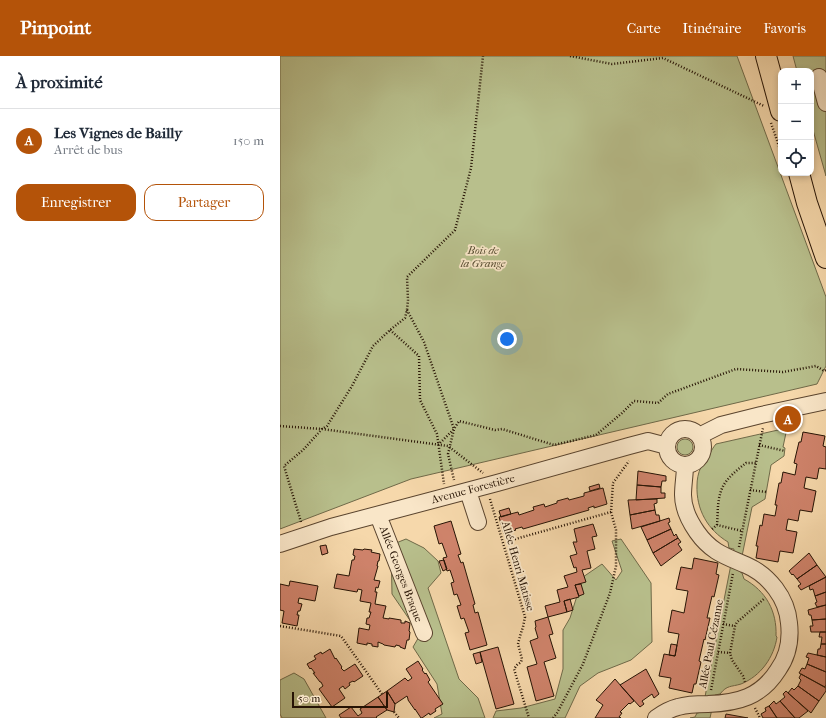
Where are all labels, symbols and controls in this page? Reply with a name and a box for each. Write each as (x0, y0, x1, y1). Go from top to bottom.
text: Pinpoint (20, 17, 91, 39)
text: Carte (627, 20, 661, 37)
text: Itinéraire (683, 20, 741, 37)
text: Favoris (763, 20, 806, 37)
map controls (778, 68, 814, 176)
button: + (778, 68, 814, 104)
text: À proximité (16, 72, 103, 92)
button: − (778, 104, 814, 140)
text: Les Vignes de Bailly (54, 124, 182, 142)
text: A (25, 133, 33, 148)
text: 150 m (233, 133, 264, 148)
button: locate (778, 140, 814, 176)
text: Arrêt de bus (54, 142, 122, 157)
button: Enregistrer (16, 184, 136, 221)
button: Partager (144, 184, 264, 221)
park label: Bois de la Grange (460, 244, 506, 270)
your location (497, 329, 517, 349)
pin: A (775, 404, 801, 434)
street label: Avenue Forestière (429, 471, 517, 507)
street label: Allée Henri Matisse (499, 519, 537, 613)
street label: Allée Georges Braque (376, 523, 425, 624)
street label: Allée Paul Cézanne (696, 598, 726, 691)
scale bar (292, 690, 388, 709)
text: 50 m (298, 692, 320, 705)

